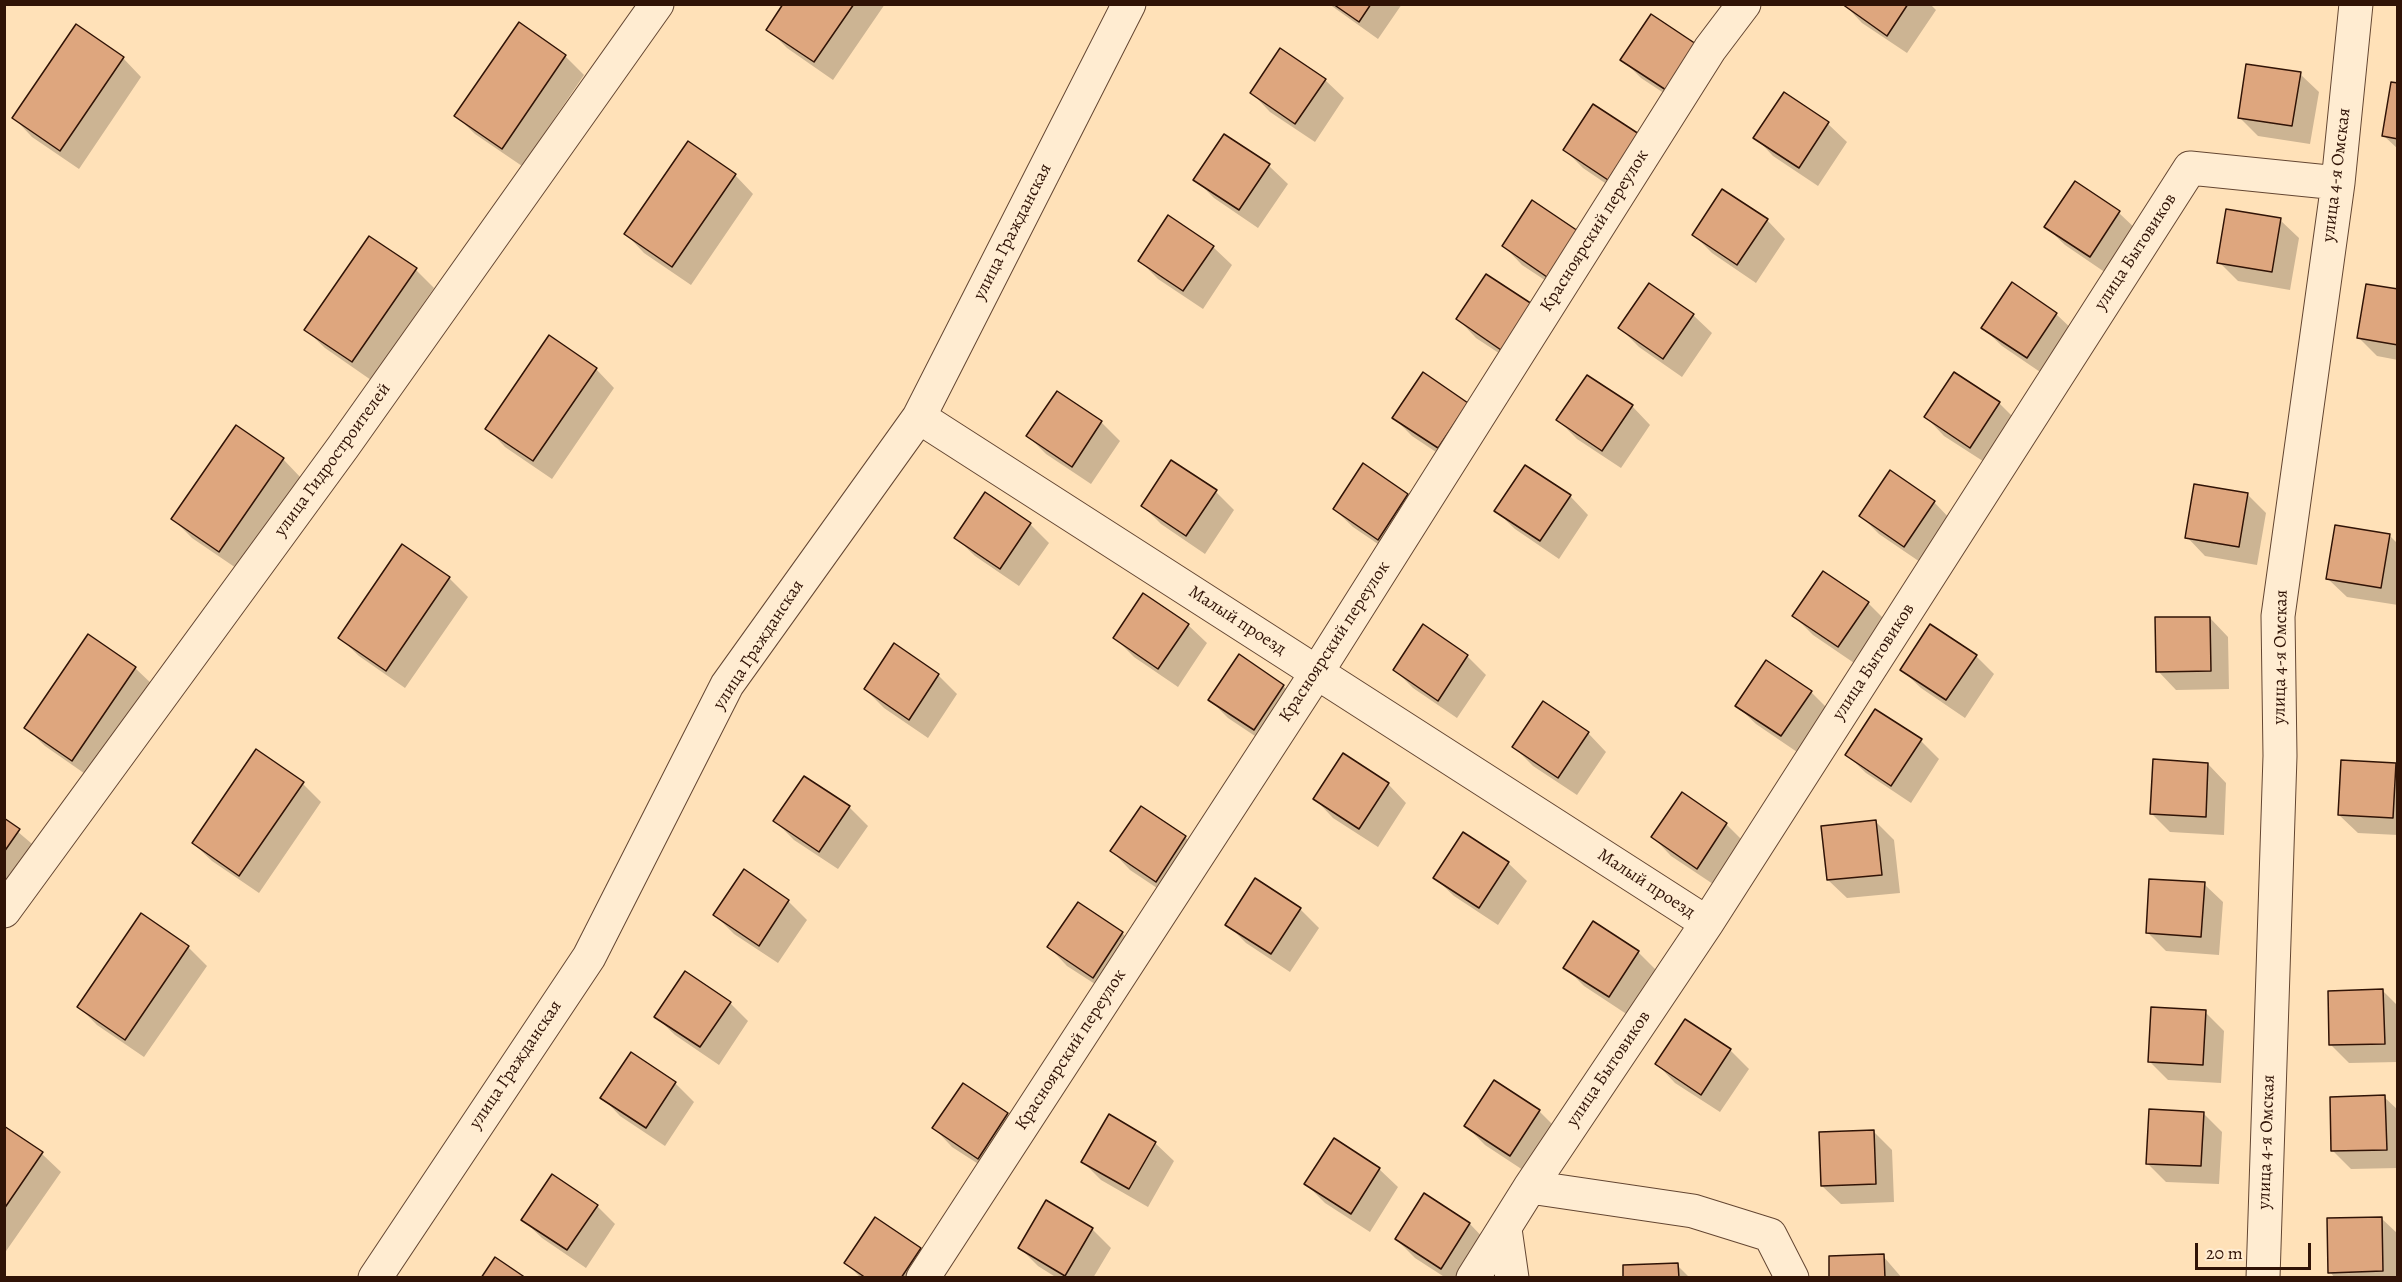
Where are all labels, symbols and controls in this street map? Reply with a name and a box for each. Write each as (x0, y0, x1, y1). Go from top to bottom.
street label: улица 4-я Омская (2318, 107, 2356, 243)
street label: Красноярский переулок (1536, 146, 1654, 316)
street label: улица Гражданская (969, 160, 1057, 304)
street label: улица Бытовиков (2090, 189, 2182, 315)
street label: улица Гидростроителей (270, 379, 396, 541)
street label: Красноярский переулок (1275, 557, 1395, 727)
street label: улица Гражданская (709, 576, 809, 714)
street label: Малый проезд (1184, 581, 1290, 661)
street label: улица 4-я Омская (2269, 589, 2293, 725)
street label: улица Бытовиков (1828, 599, 1920, 725)
street label: Малый проезд (1593, 844, 1699, 924)
street label: Красноярский переулок (1011, 965, 1131, 1135)
street label: улица Гражданская (465, 997, 567, 1133)
street label: улица Бытовиков (1562, 1007, 1656, 1131)
street label: улица 4-я Омская (2254, 1074, 2280, 1210)
scale bar (2198, 1231, 2314, 1269)
text: 20 m (2206, 1241, 2243, 1265)

